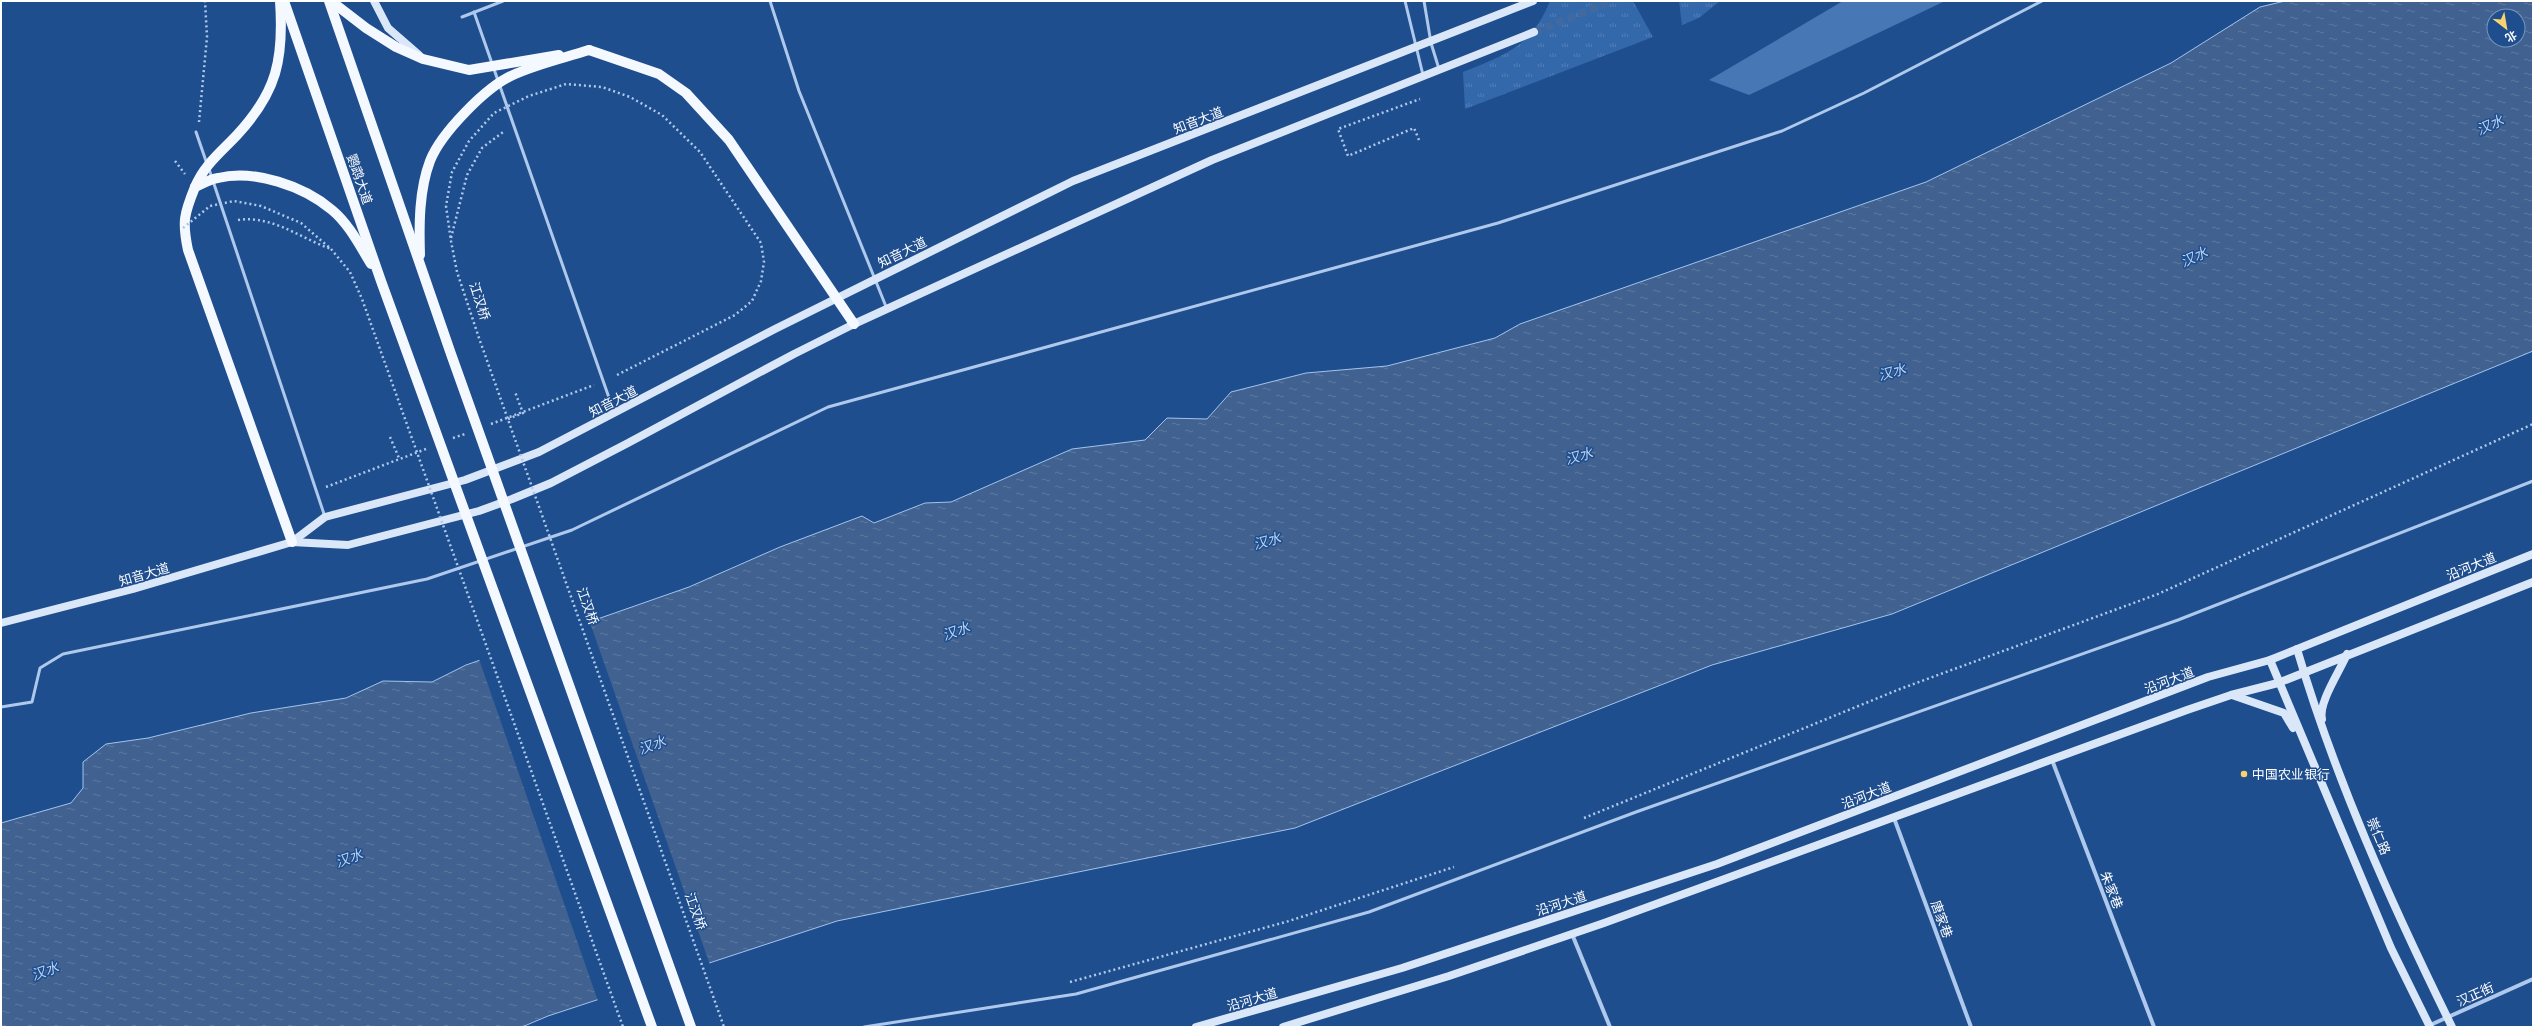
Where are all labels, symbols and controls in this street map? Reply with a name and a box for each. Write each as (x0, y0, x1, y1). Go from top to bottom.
north arrow (2486, 8, 2526, 48)
text: 北 (2503, 28, 2519, 45)
street label: 知音大道 (1171, 103, 1226, 138)
water label: 汉水 (2474, 111, 2507, 139)
street label: 鹦鹉大道 (343, 152, 376, 207)
street label: 知音大道 (875, 233, 929, 271)
water label: 汉水 (2178, 243, 2211, 271)
street label: 江汉桥 (465, 280, 494, 322)
water label: 汉水 (1876, 359, 1909, 384)
street label: 知音大道 (586, 382, 640, 421)
water label: 汉水 (1563, 443, 1596, 468)
water label: 汉水 (1251, 528, 1284, 553)
street label: 沿河大道 (2444, 549, 2498, 584)
street label: 知音大道 (117, 559, 171, 590)
street label: 江汉桥 (573, 585, 602, 627)
water label: 汉水 (940, 617, 973, 644)
street label: 沿河大道 (2142, 663, 2197, 698)
water label: 汉水 (636, 731, 669, 758)
place label: 中国农业银行 (2252, 766, 2330, 783)
marker: 中国农业银行 (2239, 769, 2249, 779)
street label: 沿河大道 (1839, 778, 1894, 813)
street label: 崇仁路 (2363, 815, 2394, 857)
water label: 汉水 (333, 844, 366, 871)
street label: 朱家巷 (2097, 869, 2126, 911)
street label: 沿河大道 (1534, 887, 1589, 920)
street label: 江汉桥 (681, 890, 710, 932)
street label: 唐家巷 (1927, 898, 1956, 940)
water label: 汉水 (29, 957, 62, 984)
street label: 汉正街 (2454, 979, 2496, 1010)
street label: 沿河大道 (1225, 984, 1279, 1015)

